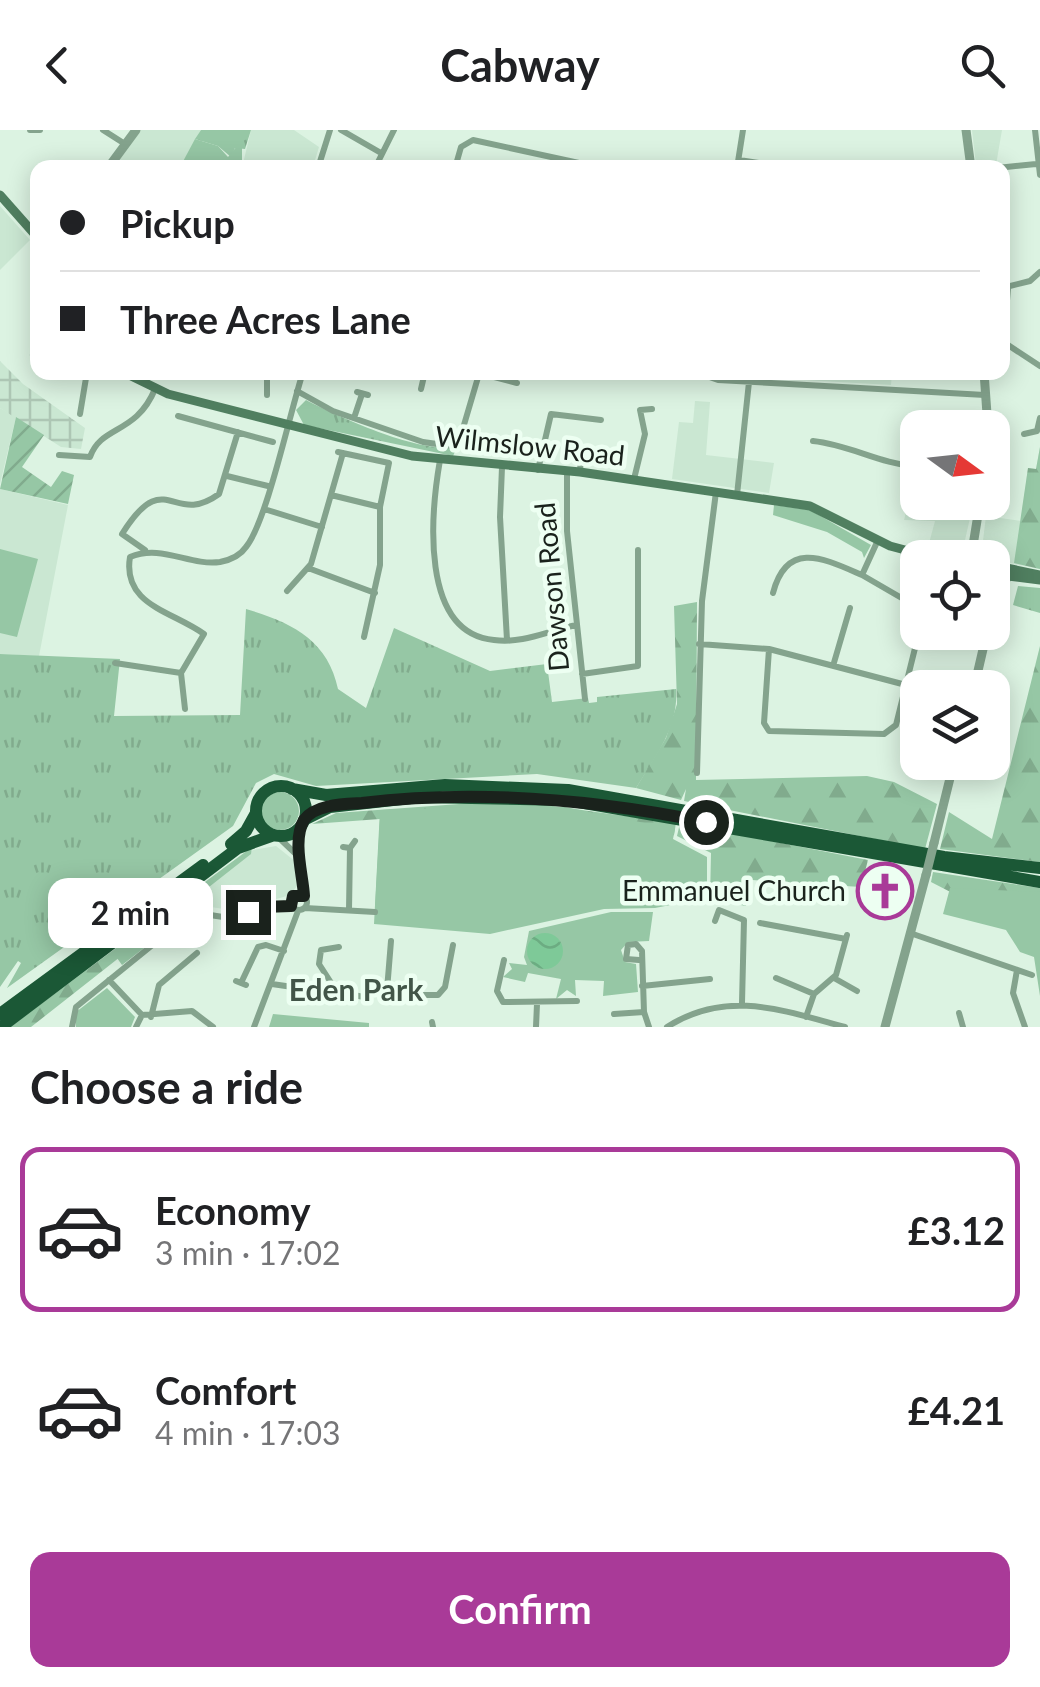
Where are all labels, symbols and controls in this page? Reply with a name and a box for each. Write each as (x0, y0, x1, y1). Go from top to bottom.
icon: back (30, 38, 85, 93)
text: Cabway (440, 38, 600, 92)
icon: search (955, 38, 1010, 93)
text: Pickup (120, 200, 235, 246)
text: Three Acres Lane (120, 296, 411, 342)
north arrow (900, 410, 1010, 520)
map controls (900, 410, 1010, 780)
street label: Wilmslow Road (434, 418, 627, 472)
street label: Dawson Road (527, 501, 575, 673)
button: locate (900, 540, 1010, 650)
button: layers (900, 670, 1010, 780)
route start (684, 800, 729, 845)
church icon: Emmanuel Church (855, 861, 915, 921)
place label: Emmanuel Church (622, 873, 846, 907)
callout: 2 min (48, 877, 213, 947)
route end (226, 890, 271, 935)
text: 2 min (91, 893, 170, 932)
district label: Eden Park (289, 971, 424, 1007)
text: Choose a ride (30, 1060, 303, 1114)
icon: car (35, 1185, 125, 1275)
text: Economy (155, 1187, 310, 1233)
text: £3.12 (908, 1207, 1005, 1253)
text: 3 min · 17:02 (155, 1233, 341, 1272)
icon: car (35, 1365, 125, 1455)
text: Comfort (155, 1367, 296, 1413)
text: £4.21 (908, 1387, 1005, 1433)
text: 4 min · 17:03 (155, 1413, 341, 1452)
button: Confirm (30, 1552, 1010, 1667)

